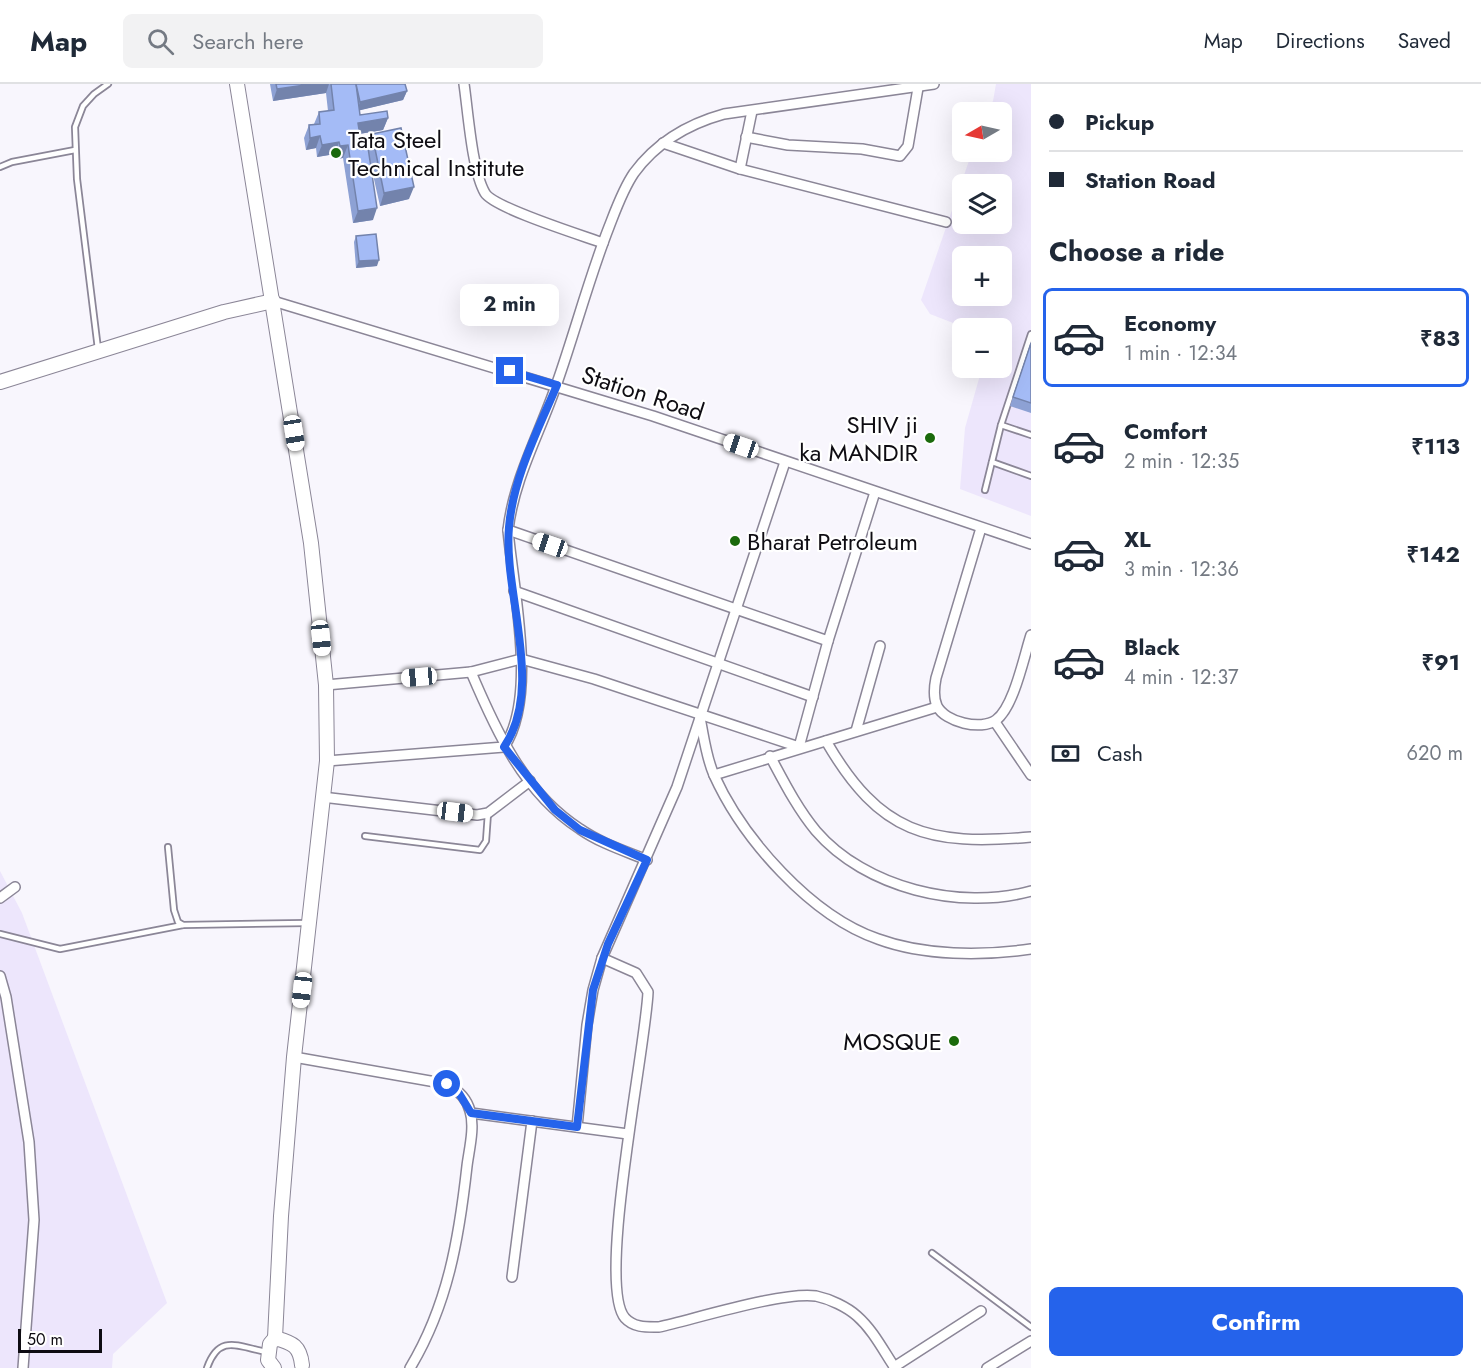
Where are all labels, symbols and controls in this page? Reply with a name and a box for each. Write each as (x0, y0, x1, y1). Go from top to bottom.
search box (123, 14, 543, 68)
text: Map (30, 21, 87, 62)
icon: search (144, 25, 177, 58)
text: Search here (192, 25, 304, 57)
text: Map (1204, 26, 1243, 56)
text: Directions (1276, 26, 1365, 56)
text: Saved (1398, 26, 1451, 56)
north arrow (952, 102, 1012, 162)
map controls (952, 102, 1012, 378)
text: Pickup (1085, 106, 1154, 138)
place label: Tata Steel Technical Institute (348, 122, 524, 185)
marker: Tata Steel Technical Institute (329, 146, 343, 160)
text: Station Road (1085, 164, 1216, 196)
button: layers (952, 174, 1012, 234)
text: Choose a ride (1049, 232, 1224, 271)
button: + (952, 246, 1012, 306)
callout: 2 min (460, 284, 560, 326)
text: 2 min (483, 290, 536, 319)
text: Economy (1124, 307, 1216, 339)
icon: car (1052, 311, 1106, 365)
button: − (952, 318, 1012, 378)
text: ₹83 (1420, 322, 1460, 354)
text: 1 min · 12:34 (1124, 339, 1237, 368)
route end (496, 357, 523, 384)
street label: Station Road (577, 357, 709, 429)
place label: SHIV ji ka MANDIR (799, 407, 919, 470)
car (282, 414, 306, 452)
text: Comfort (1124, 415, 1207, 447)
icon: car (1052, 419, 1106, 473)
text: ₹113 (1411, 430, 1460, 462)
marker: SHIV ji ka MANDIR (923, 431, 937, 445)
car (721, 432, 761, 460)
text: 2 min · 12:35 (1124, 447, 1239, 476)
text: XL (1124, 523, 1151, 555)
place label: Bharat Petroleum (747, 524, 918, 559)
icon: car (1052, 527, 1106, 581)
car (530, 531, 570, 559)
marker: Bharat Petroleum (728, 534, 742, 548)
text: ₹142 (1406, 538, 1460, 570)
text: 3 min · 12:36 (1124, 555, 1239, 584)
car (310, 619, 332, 657)
text: Black (1124, 631, 1180, 663)
icon: car (1052, 635, 1106, 689)
text: ₹91 (1421, 646, 1460, 678)
text: 4 min · 12:37 (1124, 663, 1238, 692)
car (400, 666, 438, 688)
icon: cash (1049, 737, 1082, 770)
text: Cash (1097, 737, 1143, 769)
text: 620 m (1407, 739, 1463, 768)
car (436, 801, 474, 823)
car (291, 971, 313, 1009)
place label: MOSQUE (843, 1024, 942, 1059)
marker: MOSQUE (947, 1034, 961, 1048)
route start (433, 1070, 460, 1097)
button: Confirm (1049, 1287, 1463, 1356)
scale bar (18, 1326, 102, 1354)
text: 50 m (27, 1328, 63, 1351)

